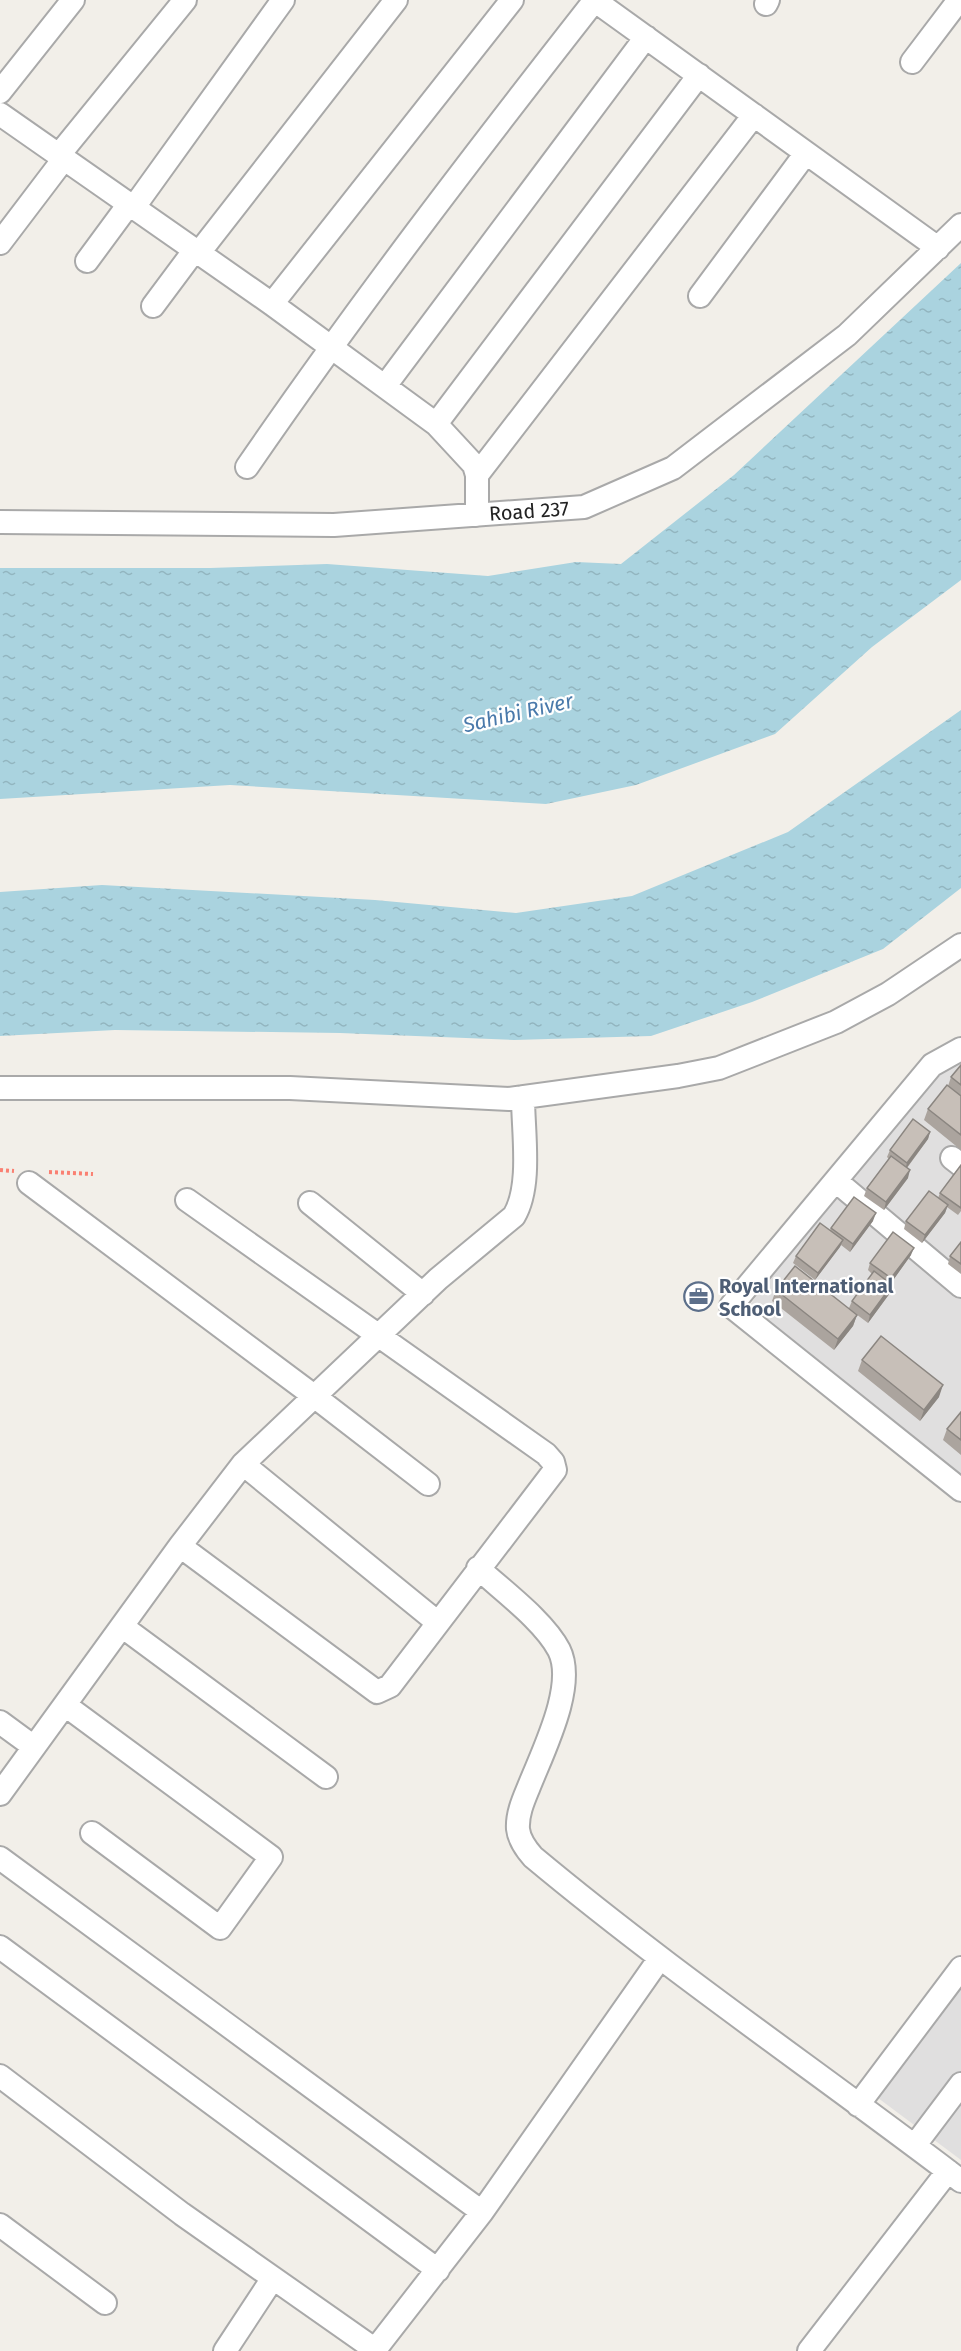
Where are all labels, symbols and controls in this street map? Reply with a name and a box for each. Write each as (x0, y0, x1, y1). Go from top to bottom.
street label: Road 237 (488, 496, 570, 526)
water label: Sahibi River (459, 687, 577, 739)
place label: Royal International School (719, 1274, 894, 1321)
office icon: Royal International School (682, 1281, 714, 1313)

